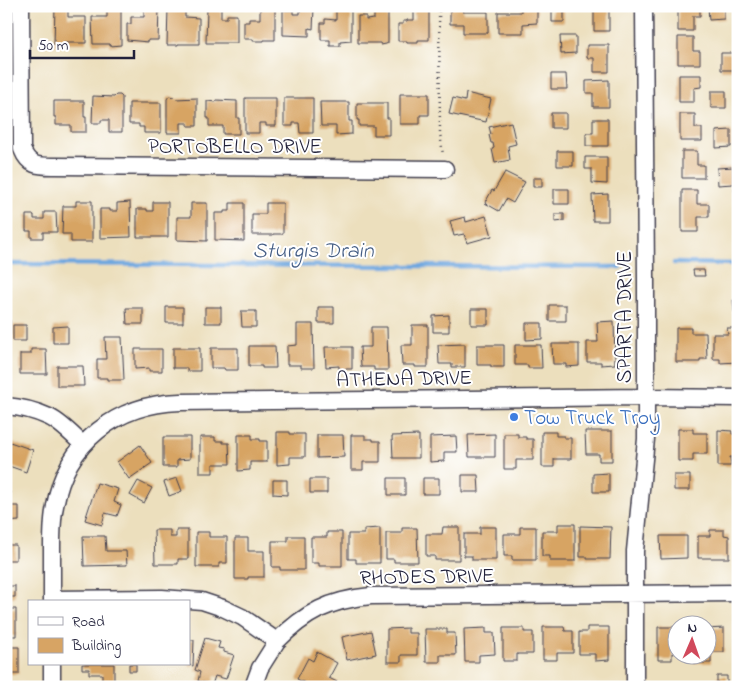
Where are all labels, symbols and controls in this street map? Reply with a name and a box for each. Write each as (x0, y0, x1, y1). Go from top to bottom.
scale bar (30, 28, 134, 60)
text: 50 m (38, 35, 69, 57)
street label: PORTOBELLO DRIVE (148, 133, 322, 163)
water label: Sturgis Drain (252, 236, 375, 268)
street label: SPARTA DRIVE (611, 251, 641, 383)
street label: ATHENA DRIVE (336, 364, 472, 396)
place label: Tow Truck Troy (524, 404, 661, 436)
marker: Tow Truck Troy (508, 411, 520, 423)
street label: RHODES DRIVE (359, 562, 495, 594)
legend (28, 600, 190, 666)
text: Road (72, 611, 105, 633)
north arrow (666, 616, 716, 666)
text: N (687, 618, 697, 639)
text: Building (71, 635, 121, 658)

